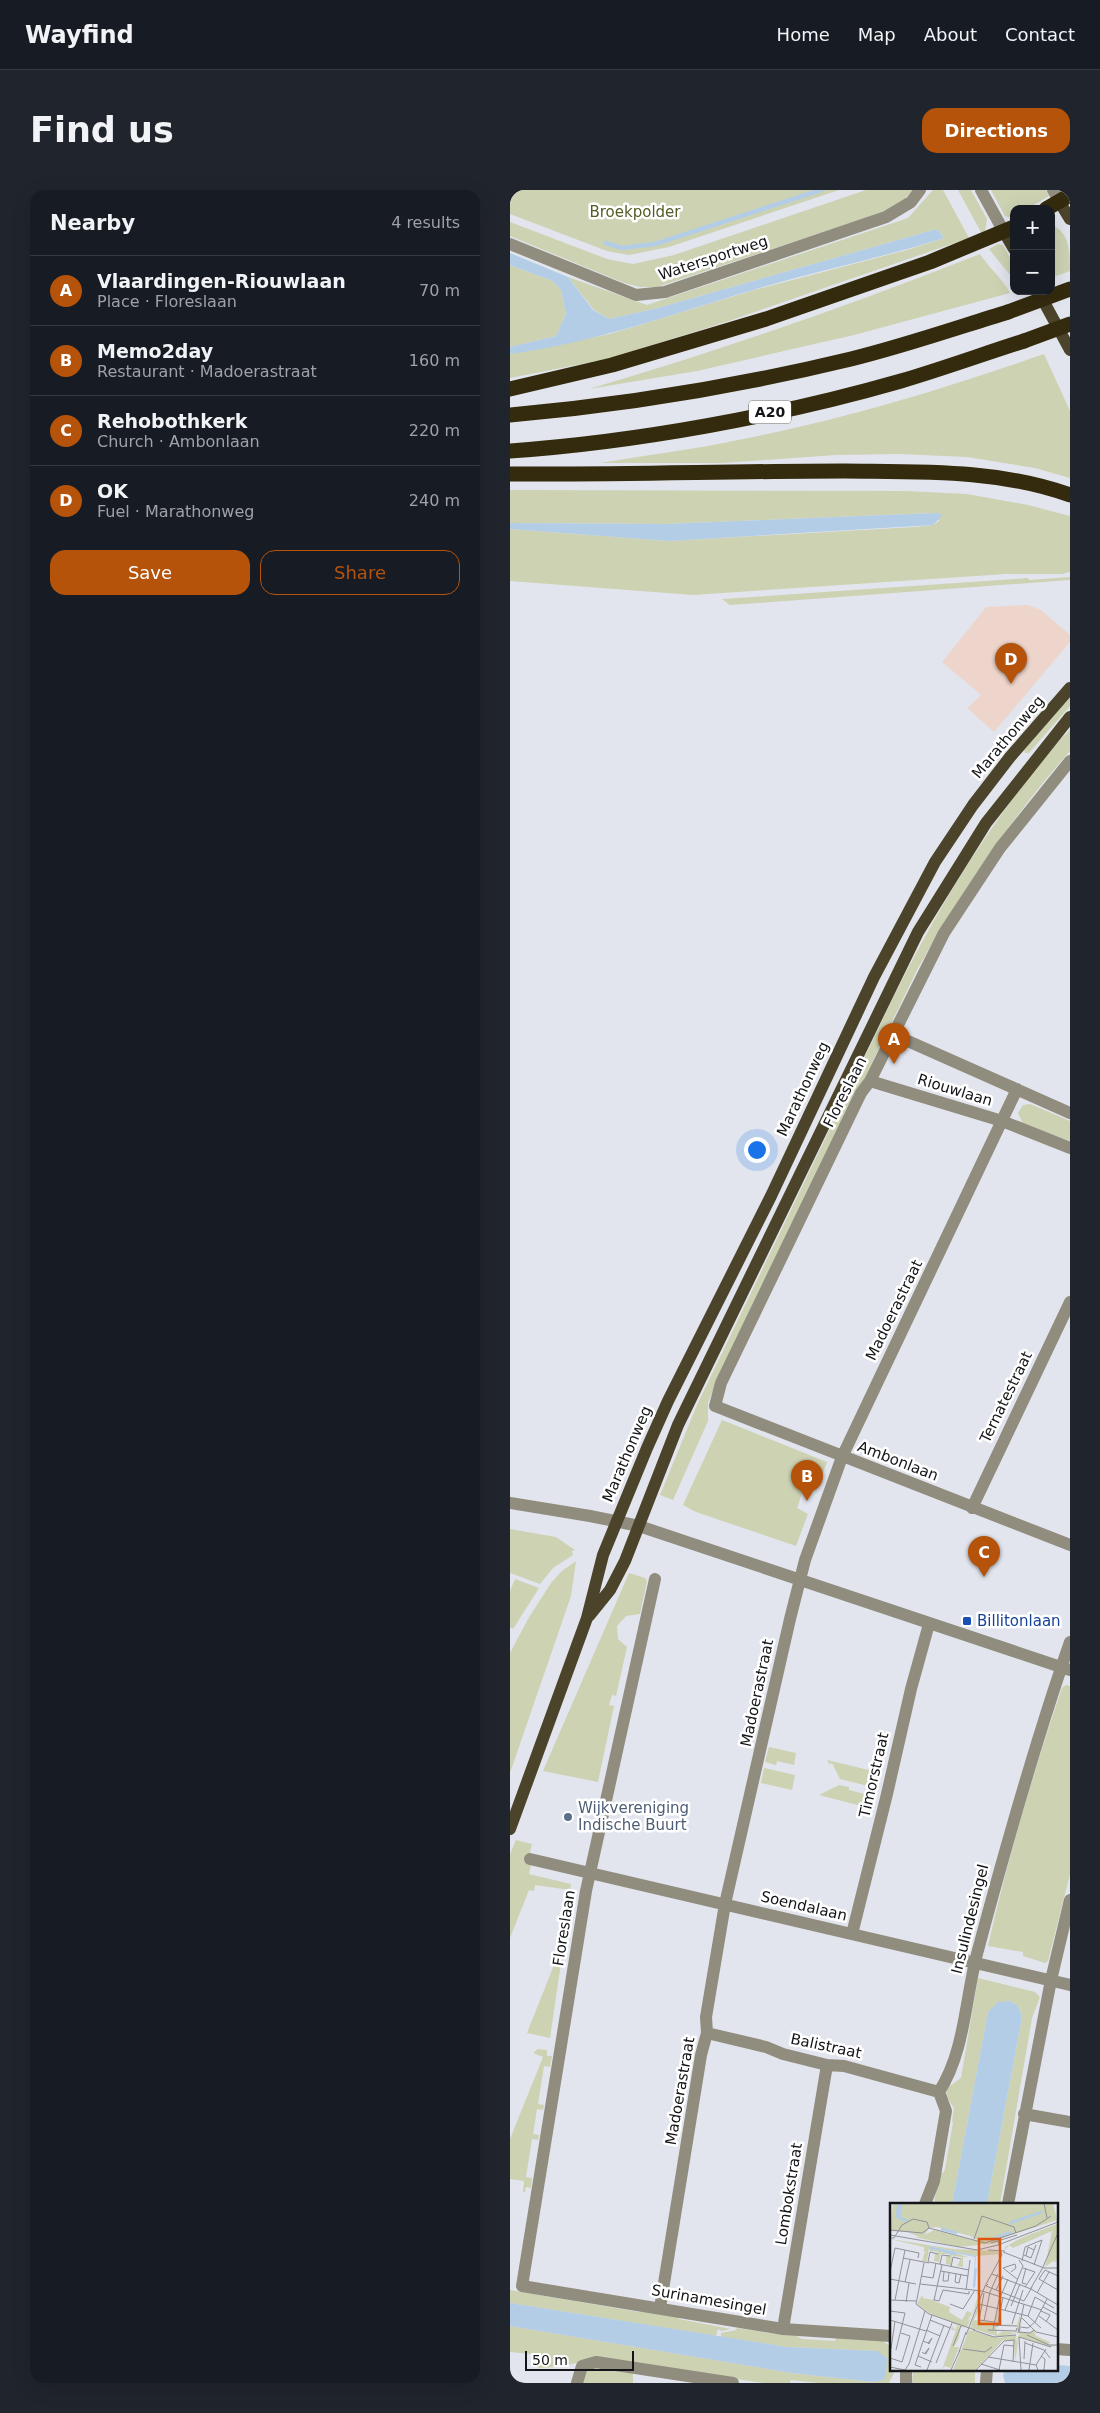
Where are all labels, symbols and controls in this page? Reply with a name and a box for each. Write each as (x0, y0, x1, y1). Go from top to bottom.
text: Wayfind (25, 21, 134, 49)
text: Home (777, 24, 830, 45)
text: Map (858, 24, 896, 45)
text: About (924, 24, 977, 45)
text: Contact (1005, 24, 1075, 45)
button: Directions (922, 108, 1070, 153)
text: Find us (30, 110, 174, 150)
park label: Broekpolder (589, 203, 681, 221)
map controls (1010, 205, 1055, 295)
button: + (1010, 205, 1055, 250)
text: Nearby (50, 211, 135, 235)
text: 4 results (391, 213, 460, 232)
street label: Watersportweg (656, 232, 770, 284)
button: − (1010, 250, 1055, 295)
text: Vlaardingen-Riouwlaan (97, 270, 346, 292)
text: A (60, 281, 72, 300)
text: 70 m (419, 281, 460, 300)
text: Place · Floreslaan (97, 292, 237, 311)
text: Memo2day (97, 340, 213, 362)
text: B (60, 351, 72, 370)
text: 160 m (409, 351, 460, 370)
text: Restaurant · Madoerastraat (97, 362, 317, 381)
road number: A20 (749, 400, 791, 423)
text: Rehobothkerk (97, 410, 247, 432)
text: C (60, 421, 72, 440)
text: 220 m (409, 421, 460, 440)
text: Church · Ambonlaan (97, 432, 260, 451)
text: OK (97, 480, 128, 502)
text: D (59, 491, 73, 510)
text: 240 m (409, 491, 460, 510)
text: Fuel · Marathonweg (97, 502, 254, 521)
button: Save (50, 550, 250, 595)
button: Share (260, 550, 460, 595)
pin: D (995, 643, 1027, 684)
street label: Marathonweg (968, 692, 1048, 782)
pin: A (878, 1023, 910, 1064)
street label: Marathonweg (773, 1039, 833, 1139)
street label: Floreslaan (820, 1054, 870, 1130)
street label: Riouwlaan (915, 1070, 995, 1110)
your location (744, 1137, 770, 1163)
street label: Madoerastraat (862, 1257, 926, 1363)
street label: Ternatestraat (976, 1348, 1036, 1447)
street label: Marathonweg (599, 1403, 655, 1505)
street label: Ambonlaan (855, 1437, 941, 1485)
pin: B (791, 1460, 823, 1501)
pin: C (968, 1536, 1000, 1577)
place label: Billitonlaan (977, 1612, 1061, 1630)
marker: Billitonlaan (961, 1615, 973, 1627)
street label: Madoerastraat (737, 1637, 777, 1748)
street label: Timorstraat (855, 1730, 893, 1820)
place label: Wijkvereniging Indische Buurt (578, 1799, 689, 1834)
marker: Wijkvereniging Indische Buurt (562, 1811, 574, 1823)
street label: Insulindesingel (948, 1862, 992, 1976)
street label: Soendalaan (759, 1887, 849, 1925)
street label: Floreslaan (549, 1889, 579, 1967)
street label: Balistraat (789, 2030, 863, 2062)
street label: Madoerastraat (662, 2035, 698, 2147)
street label: Lombokstraat (772, 2141, 806, 2246)
inset map (890, 2203, 1058, 2370)
street label: Surinamesingel (650, 2281, 768, 2319)
scale bar (525, 2348, 634, 2371)
text: 50 m (532, 2352, 568, 2368)

